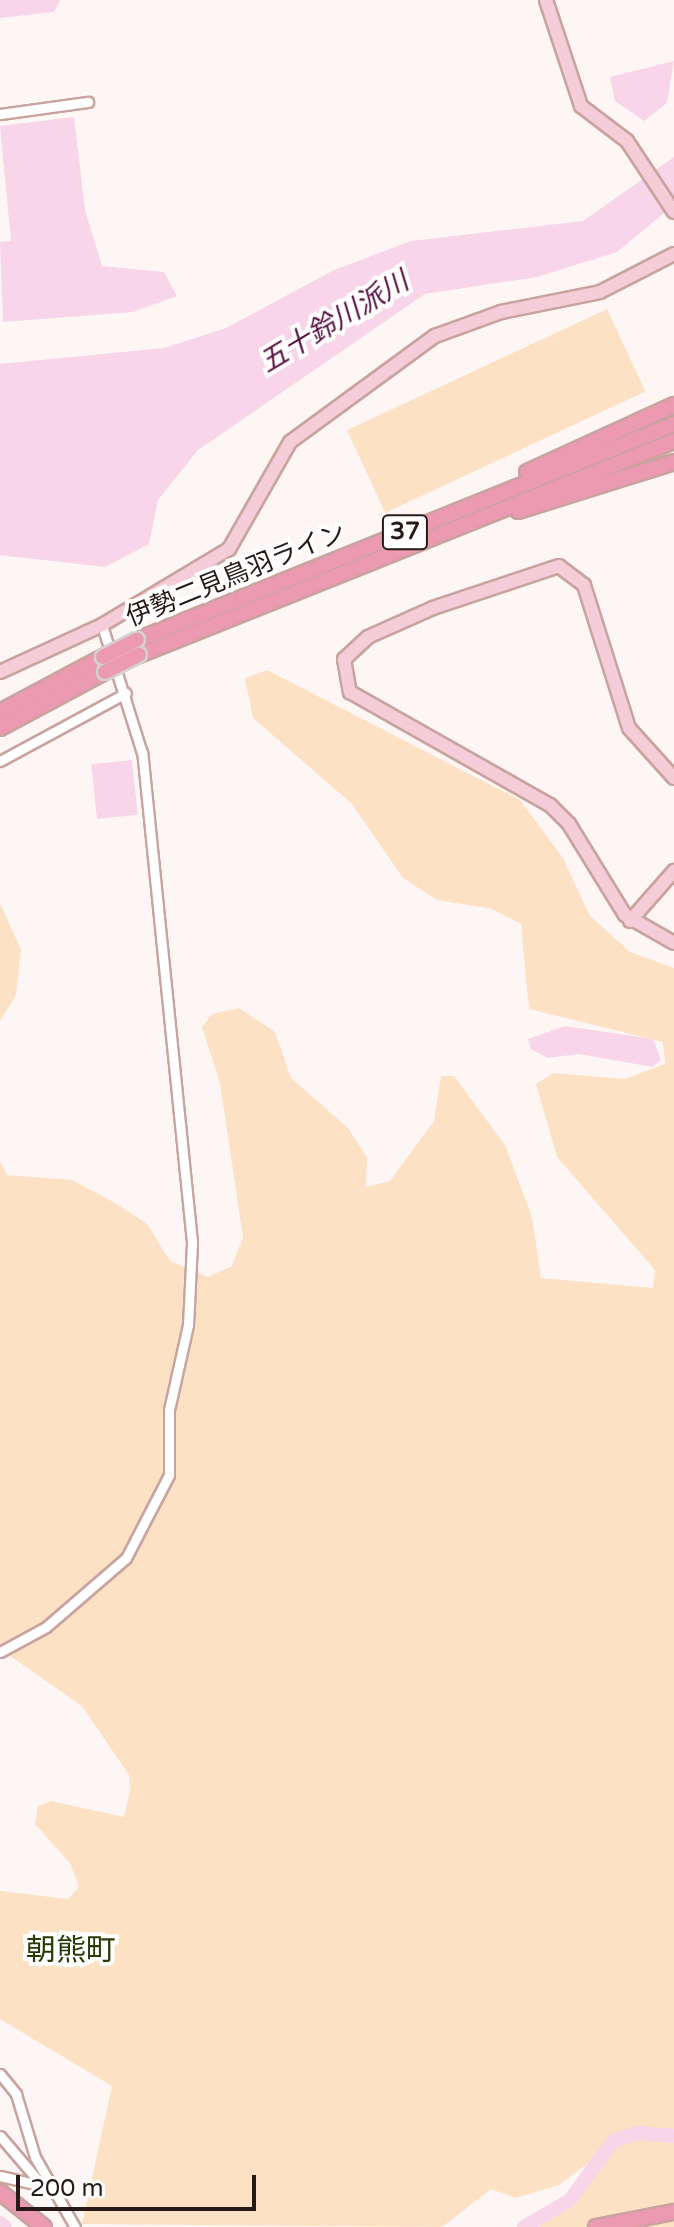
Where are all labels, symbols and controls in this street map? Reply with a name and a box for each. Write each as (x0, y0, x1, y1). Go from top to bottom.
water label: 五十鈴川派川 (253, 264, 415, 380)
road number: 37 (381, 512, 429, 552)
street label: 伊勢二見鳥羽ライン (122, 517, 350, 633)
district label: 朝熊町 (26, 1933, 116, 1969)
scale bar (20, 2159, 260, 2209)
text: 200 m (30, 2174, 104, 2203)

